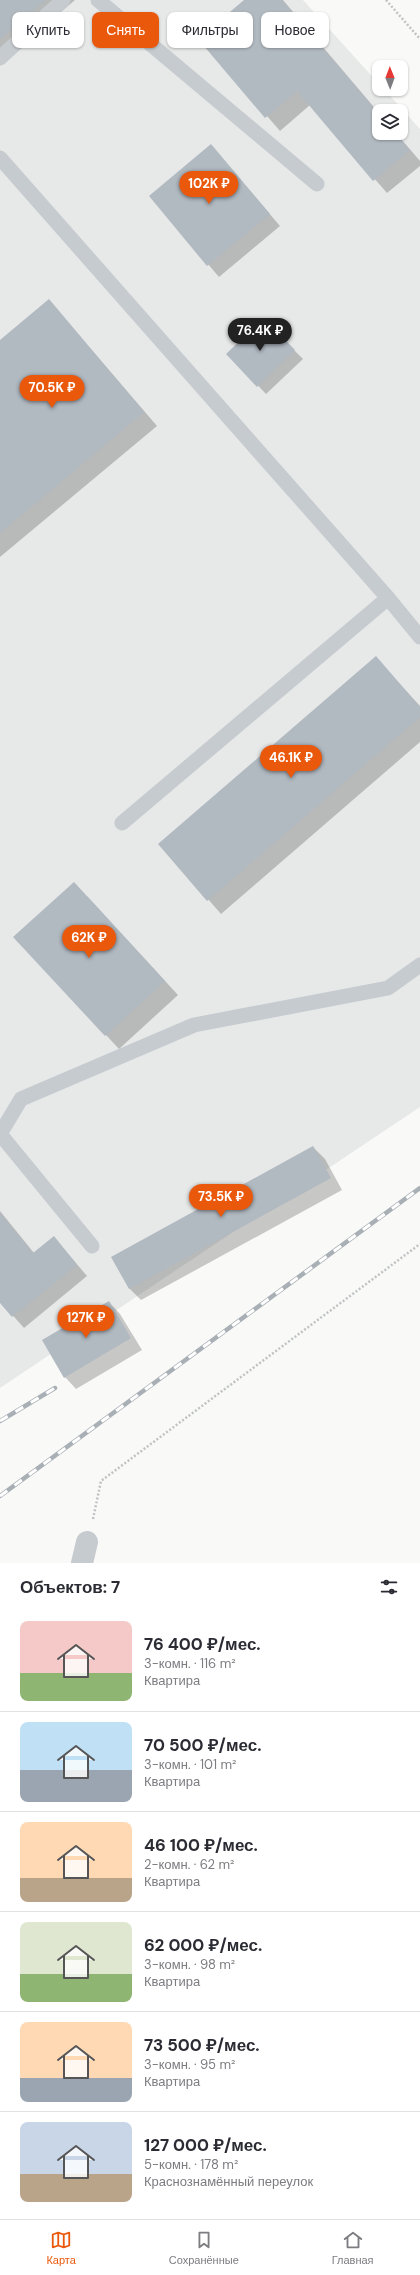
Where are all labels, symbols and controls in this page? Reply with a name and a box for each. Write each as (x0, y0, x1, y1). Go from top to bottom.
chip: Купить (12, 12, 84, 48)
chip: Снять (92, 12, 159, 48)
chip: Фильтры (167, 12, 253, 48)
chip: Новое (261, 12, 329, 48)
north arrow (372, 60, 408, 96)
map controls (372, 60, 408, 140)
button: layers (372, 104, 408, 140)
pin: 102K ₽ (176, 171, 242, 205)
text: 102K ₽ (188, 175, 230, 192)
pin: 76.4K ₽ (223, 318, 297, 352)
text: 76.4K ₽ (237, 322, 283, 339)
pin: 70.5K ₽ (15, 375, 89, 409)
text: 70.5K ₽ (29, 379, 75, 396)
pin: 46.1K ₽ (254, 745, 328, 779)
text: 46.1K ₽ (269, 749, 313, 766)
pin: 62K ₽ (61, 925, 117, 959)
text: 62K ₽ (71, 929, 107, 946)
pin: 73.5K ₽ (184, 1184, 258, 1218)
text: 73.5K ₽ (198, 1188, 244, 1205)
pin: 127K ₽ (53, 1305, 119, 1339)
text: 127K ₽ (66, 1309, 106, 1326)
text: Объектов: 7 (20, 1576, 120, 1598)
icon: filters (378, 1576, 400, 1598)
text: 76 400 ₽/мес. (144, 1633, 261, 1655)
icon: home (52, 1637, 100, 1685)
text: 3-комн. · 116 m² (144, 1655, 236, 1672)
text: Квартира (144, 1672, 200, 1689)
text: 70 500 ₽/мес. (144, 1734, 261, 1756)
icon: home (52, 1738, 100, 1786)
text: 3-комн. · 101 m² (144, 1756, 236, 1773)
text: Квартира (144, 1773, 200, 1790)
text: 46 100 ₽/мес. (144, 1834, 258, 1856)
icon: home (52, 1838, 100, 1886)
text: 2-комн. · 62 m² (144, 1856, 234, 1873)
text: Квартира (144, 1873, 200, 1890)
text: 62 000 ₽/мес. (144, 1934, 262, 1956)
icon: home (52, 1938, 100, 1986)
text: 3-комн. · 98 m² (144, 1956, 235, 1973)
text: Квартира (144, 1973, 200, 1990)
text: 73 500 ₽/мес. (144, 2034, 260, 2056)
icon: home (52, 2038, 100, 2086)
text: 3-комн. · 95 m² (144, 2056, 235, 2073)
text: Квартира (144, 2073, 200, 2090)
text: 127 000 ₽/мес. (144, 2134, 267, 2156)
icon: home (52, 2138, 100, 2186)
text: 5-комн. · 178 m² (144, 2156, 238, 2173)
text: Краснознамённый переулок (144, 2173, 313, 2190)
tab: Карта (46, 2229, 76, 2267)
tab: Сохранённые (169, 2229, 239, 2267)
tab: Главная (332, 2229, 374, 2267)

